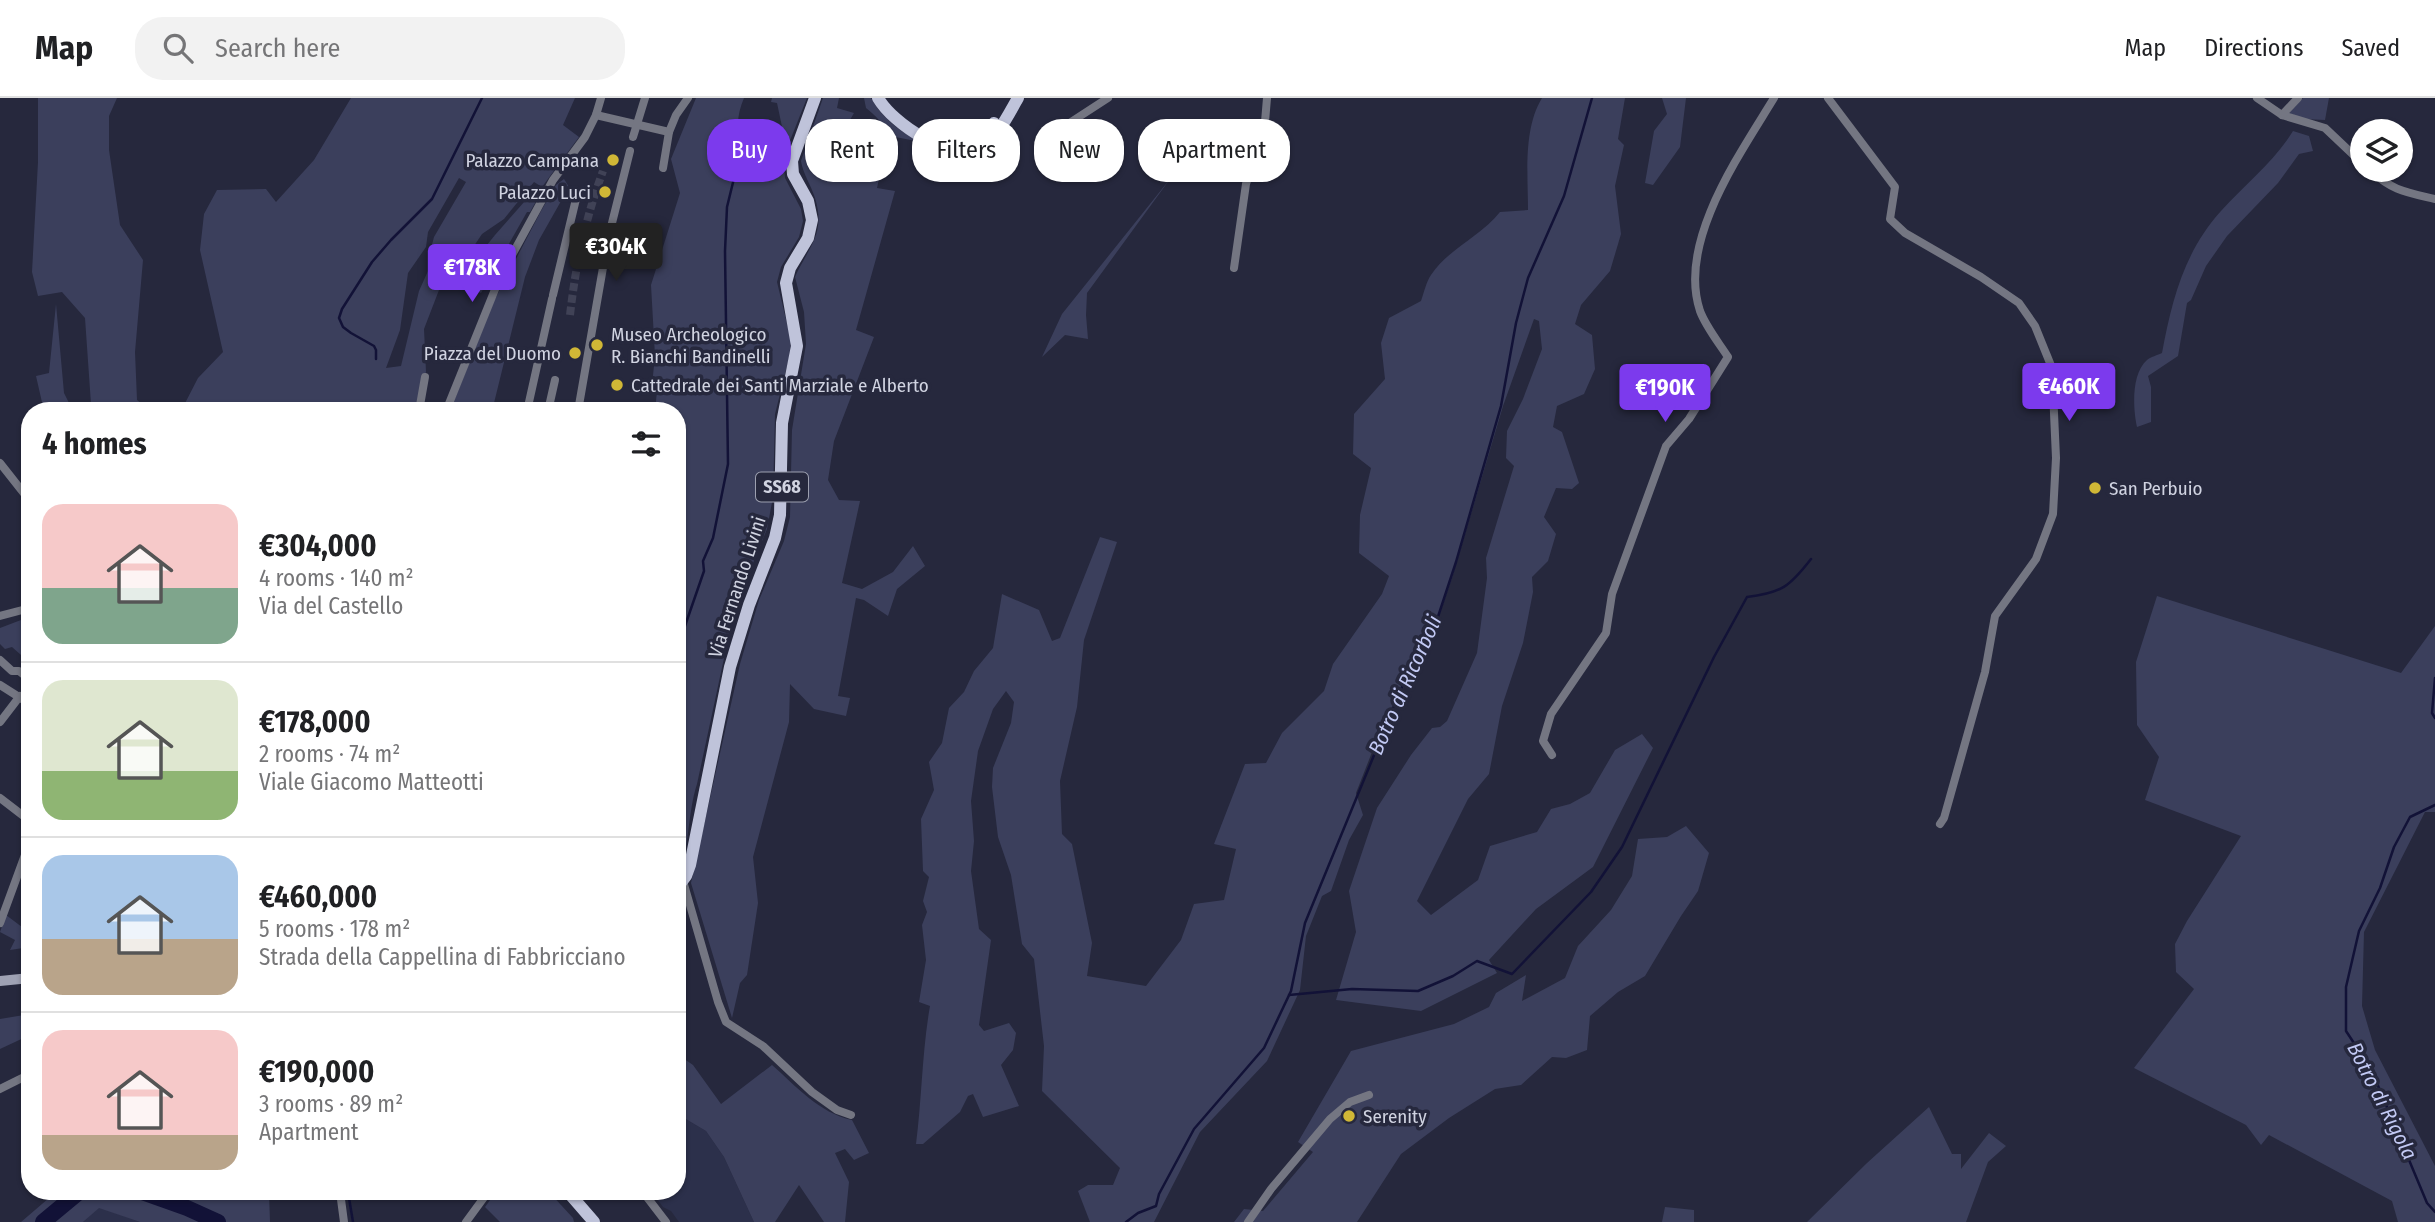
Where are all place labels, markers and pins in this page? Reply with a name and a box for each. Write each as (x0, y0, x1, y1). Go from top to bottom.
place label: Palazzo Campana (465, 149, 599, 172)
marker: Palazzo Campana (605, 152, 621, 168)
place label: Palazzo Luci (498, 181, 591, 204)
marker: Palazzo Luci (597, 184, 613, 200)
pin: €304K (567, 223, 665, 283)
pin: €178K (423, 244, 521, 304)
place label: Museo Archeologico R. Bianchi Bandinelli (611, 323, 771, 368)
marker: Museo Archeologico R. Bianchi Bandinelli (589, 337, 605, 353)
place label: Piazza del Duomo (424, 342, 561, 365)
marker: Piazza del Duomo (567, 345, 583, 361)
pin: €190K (1616, 364, 1714, 424)
pin: €460K (2020, 364, 2118, 423)
place label: Cattedrale dei Santi Marziale e Alberto (631, 374, 929, 397)
marker: Cattedrale dei Santi Marziale e Alberto (609, 377, 625, 393)
place label: San Perbuio (2109, 477, 2202, 500)
marker: San Perbuio (2087, 480, 2103, 496)
place label: Serenity (1363, 1105, 1427, 1128)
marker: Serenity (1341, 1108, 1357, 1124)

